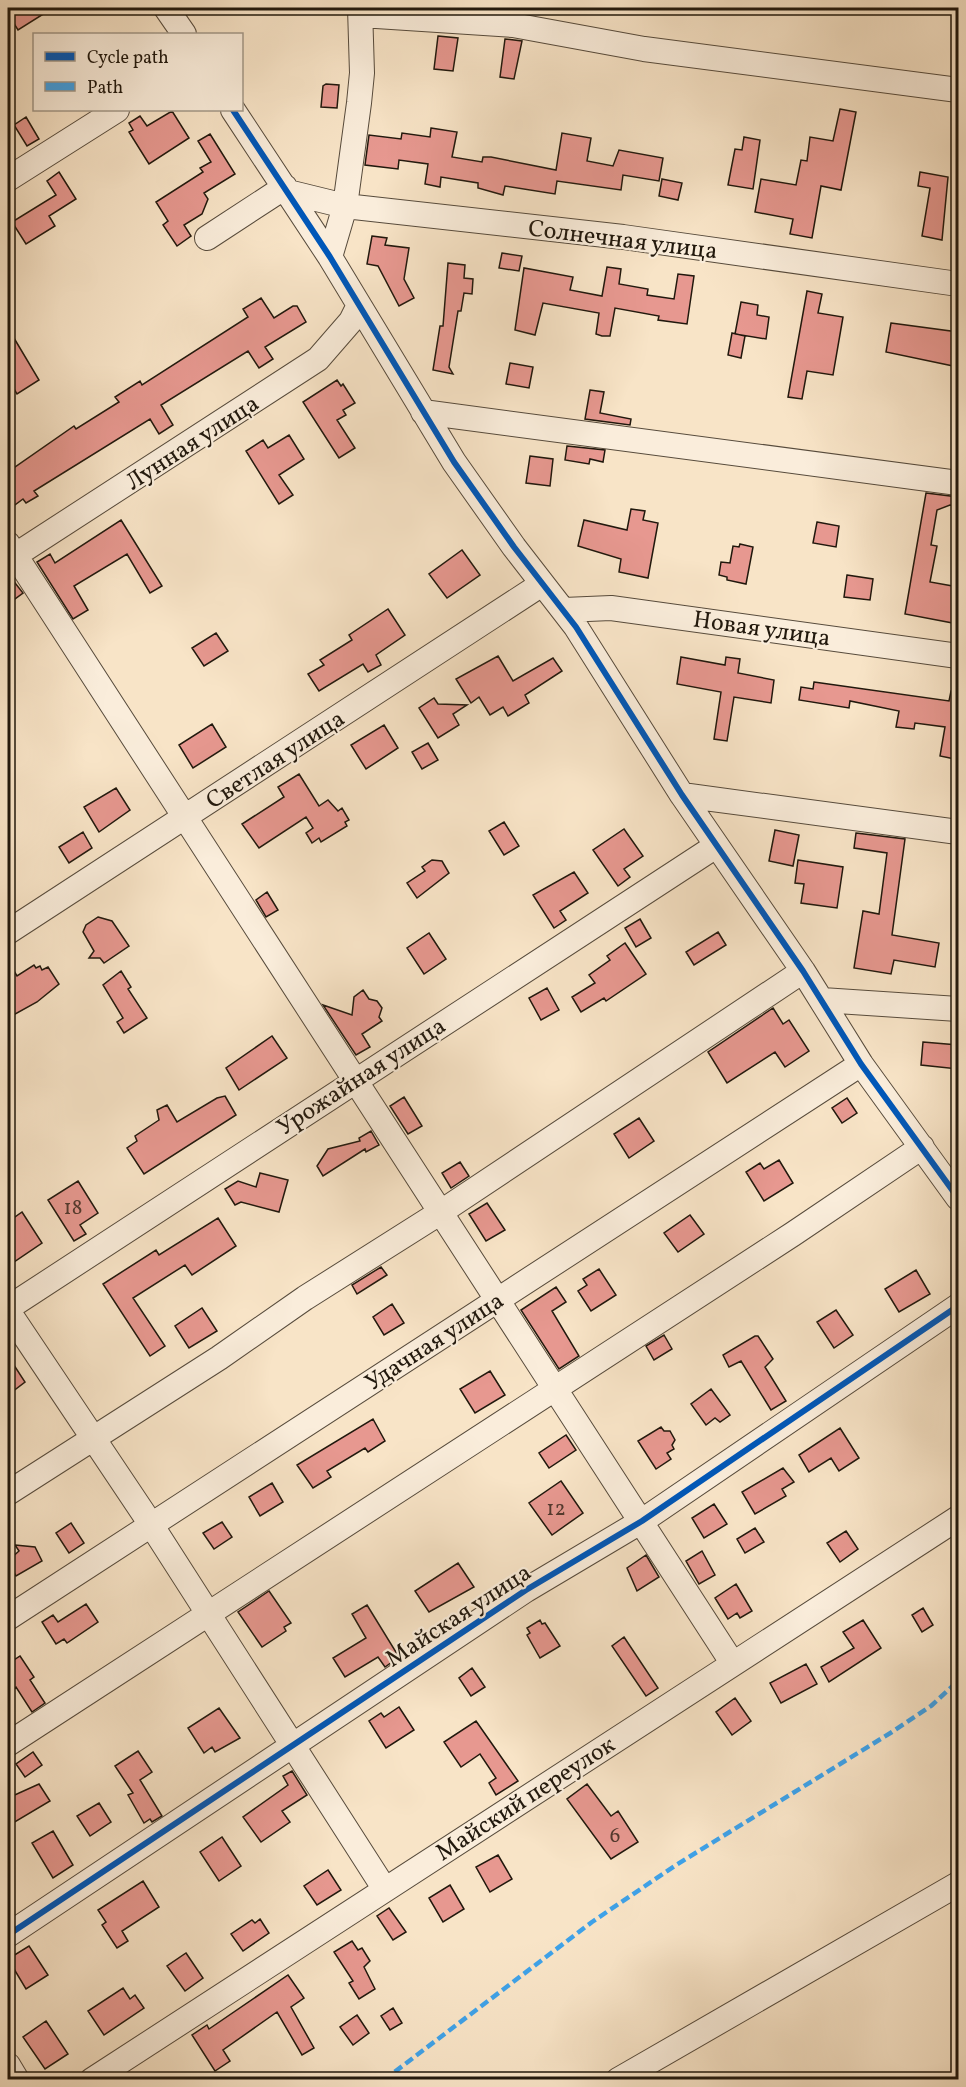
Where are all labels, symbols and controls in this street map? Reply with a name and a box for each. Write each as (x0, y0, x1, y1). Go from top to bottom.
legend (33, 33, 243, 111)
text: Cycle path (87, 46, 169, 71)
text: Path (87, 76, 123, 101)
street label: Солнечная улица (526, 213, 719, 269)
street label: Лунная улица (120, 388, 267, 500)
street label: Новая улица (691, 604, 833, 656)
street label: Светлая улица (200, 703, 352, 818)
street label: Урожайная улица (271, 1010, 453, 1145)
house number: 18 (64, 1194, 82, 1223)
street label: Удачная улица (359, 1285, 511, 1400)
house number: 12 (546, 1495, 566, 1524)
street label: Майская улица (379, 1557, 539, 1677)
street label: Майский переулок (430, 1729, 623, 1870)
house number: 6 (610, 1822, 620, 1851)

